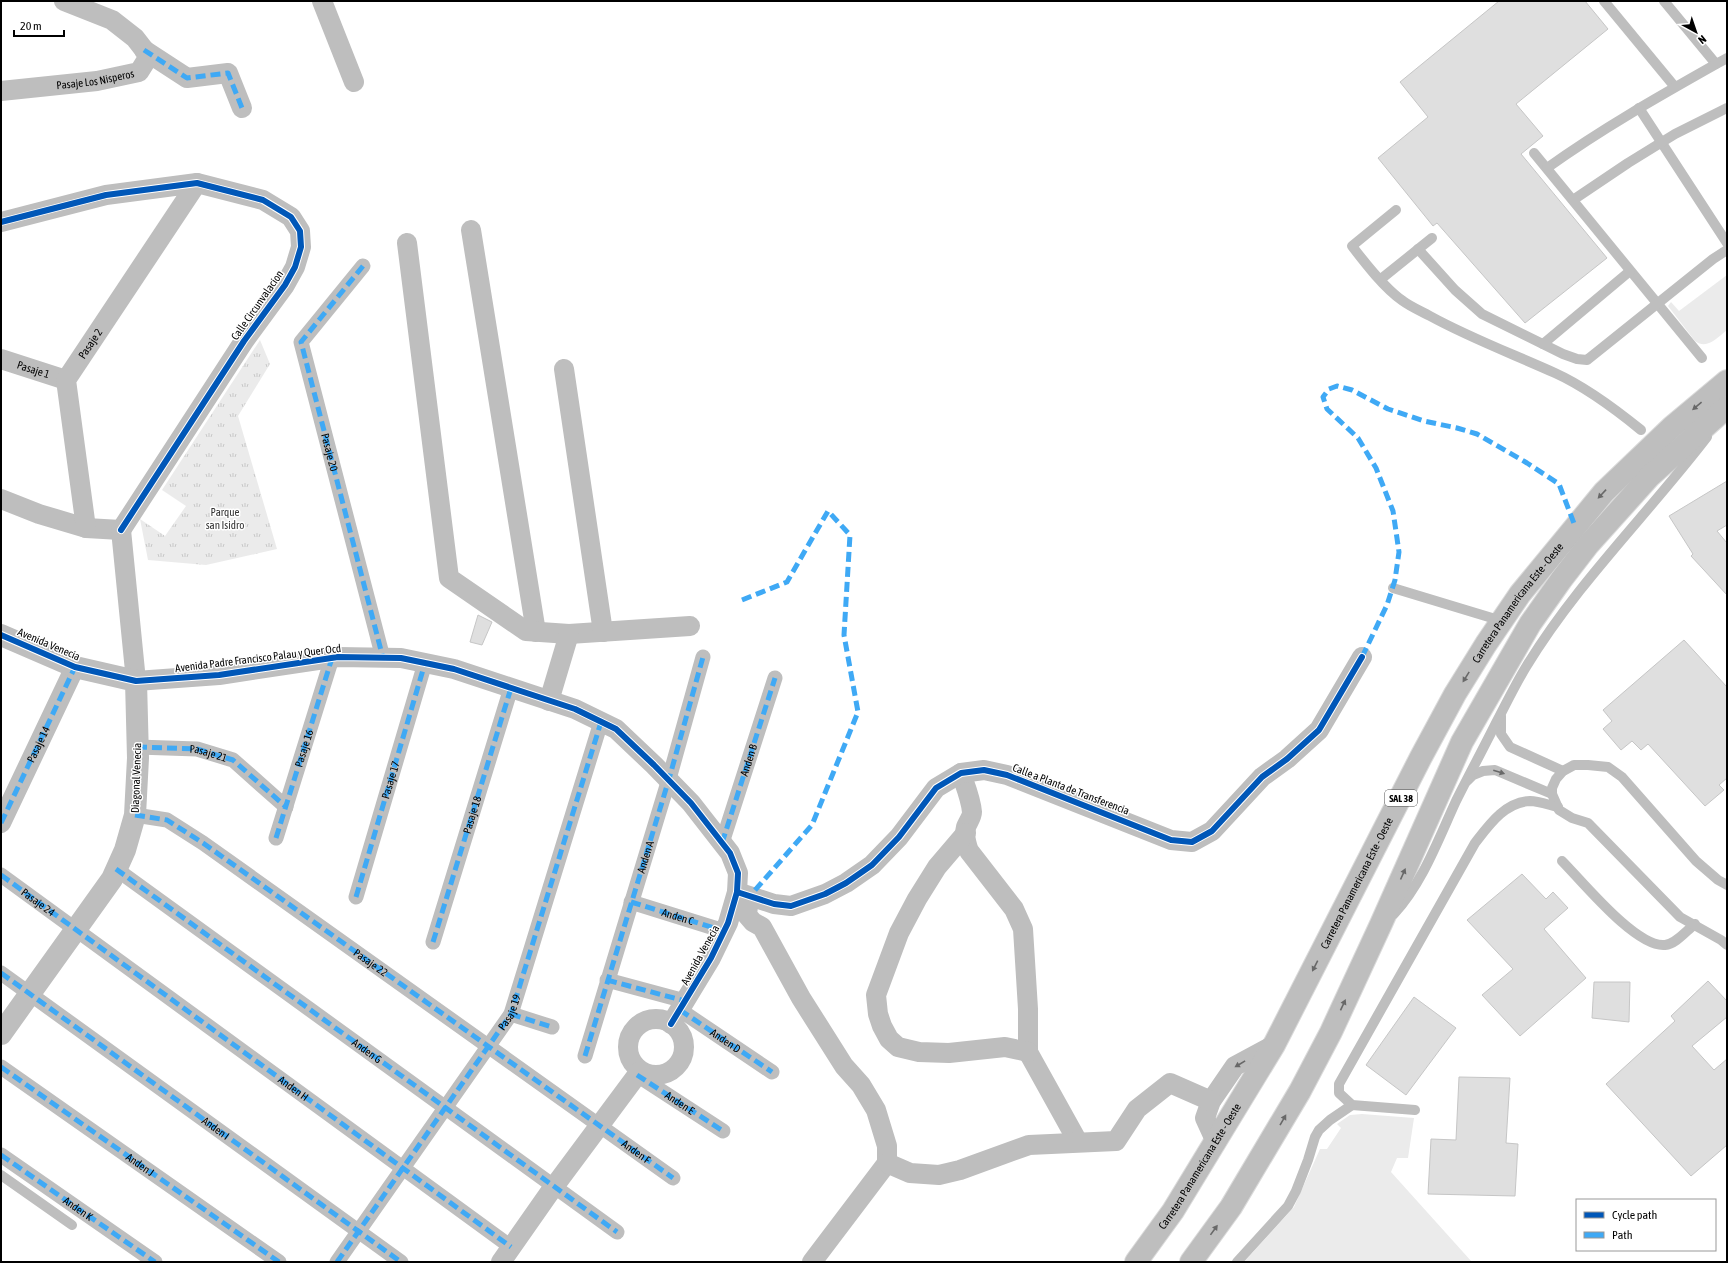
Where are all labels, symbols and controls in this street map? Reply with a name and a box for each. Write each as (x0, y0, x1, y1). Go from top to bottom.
scale bar (14, 12, 64, 38)
north arrow (1676, 12, 1716, 52)
text: 20 m (20, 19, 42, 33)
text: N (1696, 33, 1709, 46)
street label: Pasaje Los Nisperos (56, 67, 135, 91)
street label: Calle Circunvalacion (228, 268, 286, 342)
street label: Pasaje 2 (76, 326, 104, 361)
street label: Pasaje 1 (16, 359, 51, 380)
one-way arrow (1692, 401, 1702, 410)
street label: Pasaje 20 (319, 432, 340, 473)
one-way arrow (1598, 489, 1607, 500)
park label: Parque san Isidro (206, 506, 244, 531)
street label: Carretera Panamericana Este - Oeste (1470, 541, 1566, 665)
street label: Avenida Venecia (16, 625, 82, 663)
street label: Avenida Padre Francisco Palau y Quer Ocd (174, 642, 342, 674)
one-way arrow (1462, 672, 1470, 682)
street label: Pasaje 14 (25, 724, 52, 764)
street label: Pasaje 16 (292, 728, 315, 769)
street label: Anden B (738, 742, 760, 778)
street label: Diagonal Venecia (129, 743, 143, 813)
street label: Pasaje 21 (189, 743, 229, 764)
street label: Pasaje 17 (379, 760, 402, 800)
street label: Calle a Planta de Transferencia (1011, 761, 1131, 817)
one-way arrow (1493, 769, 1505, 775)
road number: SAL 38 (1385, 790, 1417, 806)
street label: Pasaje 18 (461, 795, 483, 835)
street label: Carretera Panamericana Este - Oeste (1318, 816, 1395, 951)
street label: Anden A (635, 839, 656, 875)
one-way arrow (1400, 869, 1406, 880)
street label: Pasaje 24 (19, 886, 57, 918)
street label: Anden C (660, 906, 695, 927)
street label: Avenida Venecia (679, 923, 721, 987)
street label: Pasaje 22 (351, 946, 390, 979)
one-way arrow (1312, 960, 1318, 971)
street label: Pasaje 19 (496, 993, 523, 1032)
one-way arrow (1340, 999, 1346, 1011)
street label: Anden D (708, 1026, 743, 1055)
street label: Anden G (350, 1036, 384, 1066)
one-way arrow (1234, 1060, 1246, 1067)
street label: Anden H (276, 1073, 311, 1103)
street label: Anden E (663, 1089, 697, 1117)
street label: Carretera Panamericana Este - Oeste (1156, 1101, 1243, 1231)
street label: Anden I (200, 1114, 232, 1142)
one-way arrow (1280, 1115, 1287, 1126)
street label: Anden F (620, 1137, 653, 1166)
street label: Anden J (124, 1151, 156, 1179)
street label: Anden K (61, 1194, 96, 1223)
legend (1576, 1199, 1716, 1251)
text: Cycle path (1612, 1208, 1657, 1222)
one-way arrow (1210, 1225, 1218, 1236)
text: Path (1612, 1228, 1633, 1242)

